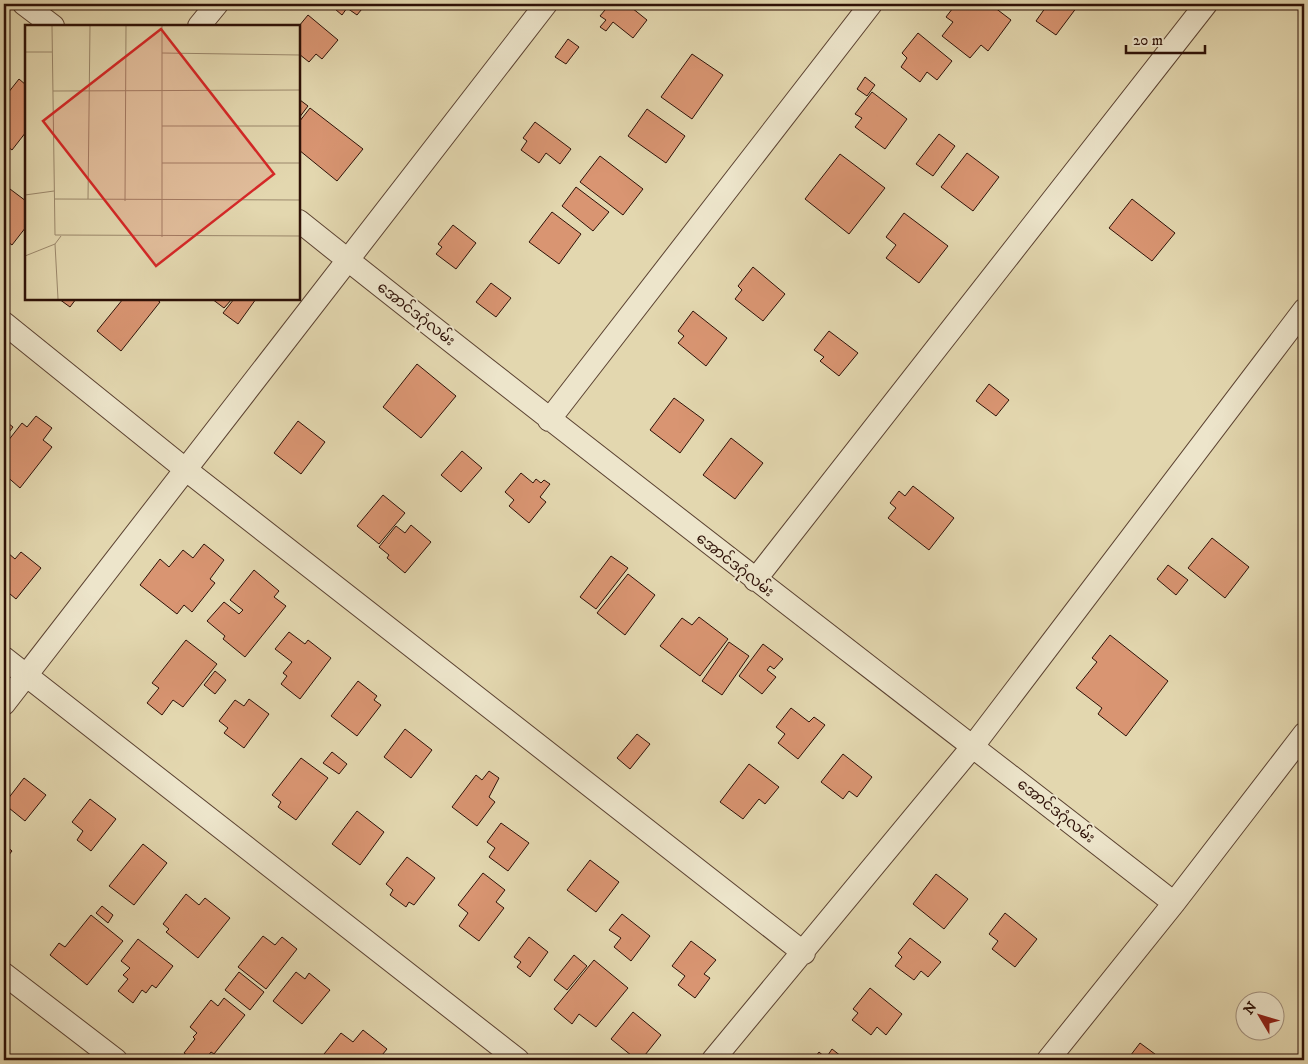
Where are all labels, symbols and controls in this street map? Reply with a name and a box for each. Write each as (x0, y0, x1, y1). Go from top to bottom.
scale bar (1126, 22, 1204, 54)
inset map (25, 25, 300, 300)
text: 20 m (1133, 31, 1163, 50)
street label: အောင်ဒဂုံလမ်း (372, 277, 459, 352)
street label: အောင်ဒဂုံလမ်း (691, 528, 778, 603)
street label: အောင်ဒဂုံလမ်း (1012, 774, 1099, 849)
north arrow (1236, 992, 1286, 1042)
text: N (1240, 998, 1261, 1019)

